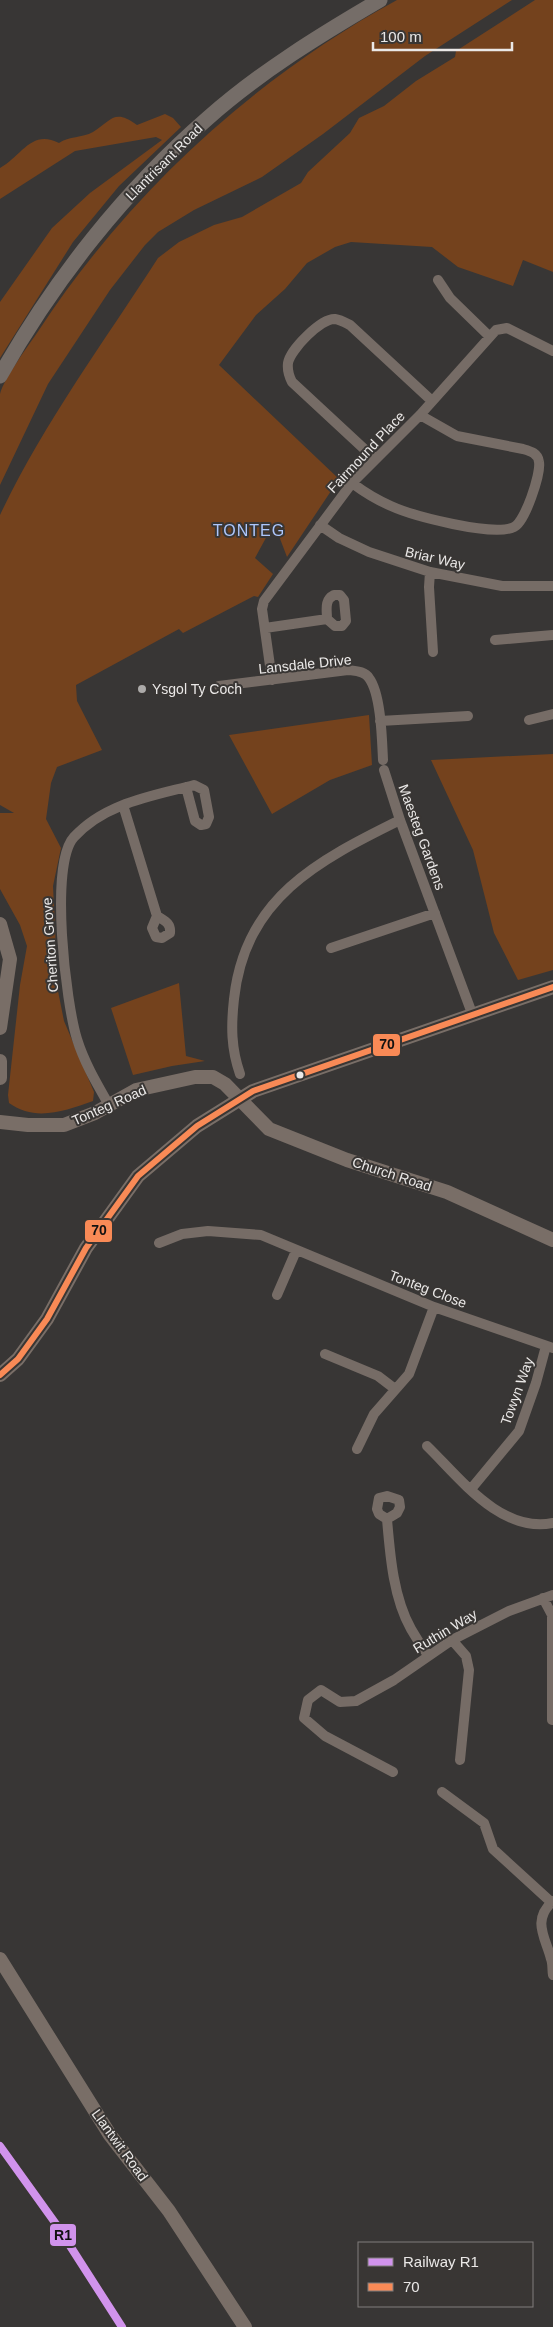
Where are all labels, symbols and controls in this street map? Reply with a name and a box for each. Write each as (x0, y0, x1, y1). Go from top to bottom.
scale bar (373, 20, 512, 52)
text: 100 m (380, 28, 422, 45)
street label: Llantrisant Road (122, 120, 206, 204)
street label: Fairmound Place (324, 408, 408, 496)
district label: TONTEG (213, 522, 285, 539)
street label: Briar Way (404, 543, 466, 573)
street label: Lansdale Drive (258, 651, 352, 677)
place label: Ysgol Ty Coch (152, 681, 242, 697)
marker: Ysgol Ty Coch (136, 683, 148, 695)
street label: Maesteg Gardens (395, 782, 449, 892)
street label: Cheriton Grove (39, 897, 61, 993)
line badge: 70 (372, 1033, 401, 1057)
text: 70 (379, 1036, 395, 1052)
unlabelled marker (295, 1070, 305, 1080)
street label: Tonteg Road (69, 1082, 149, 1128)
street label: Church Road (350, 1154, 434, 1194)
line badge: 70 (84, 1219, 113, 1243)
text: 70 (91, 1222, 107, 1238)
street label: Tonteg Close (387, 1267, 469, 1311)
street label: Towyn Way (497, 1355, 537, 1427)
street label: Ruthin Way (410, 1606, 480, 1656)
street label: Llantwit Road (89, 2106, 151, 2184)
line badge: R1 (49, 2223, 77, 2247)
text: R1 (54, 2227, 72, 2243)
legend (358, 2242, 533, 2307)
text: Railway R1 (403, 2253, 479, 2270)
text: 70 (403, 2278, 420, 2295)

